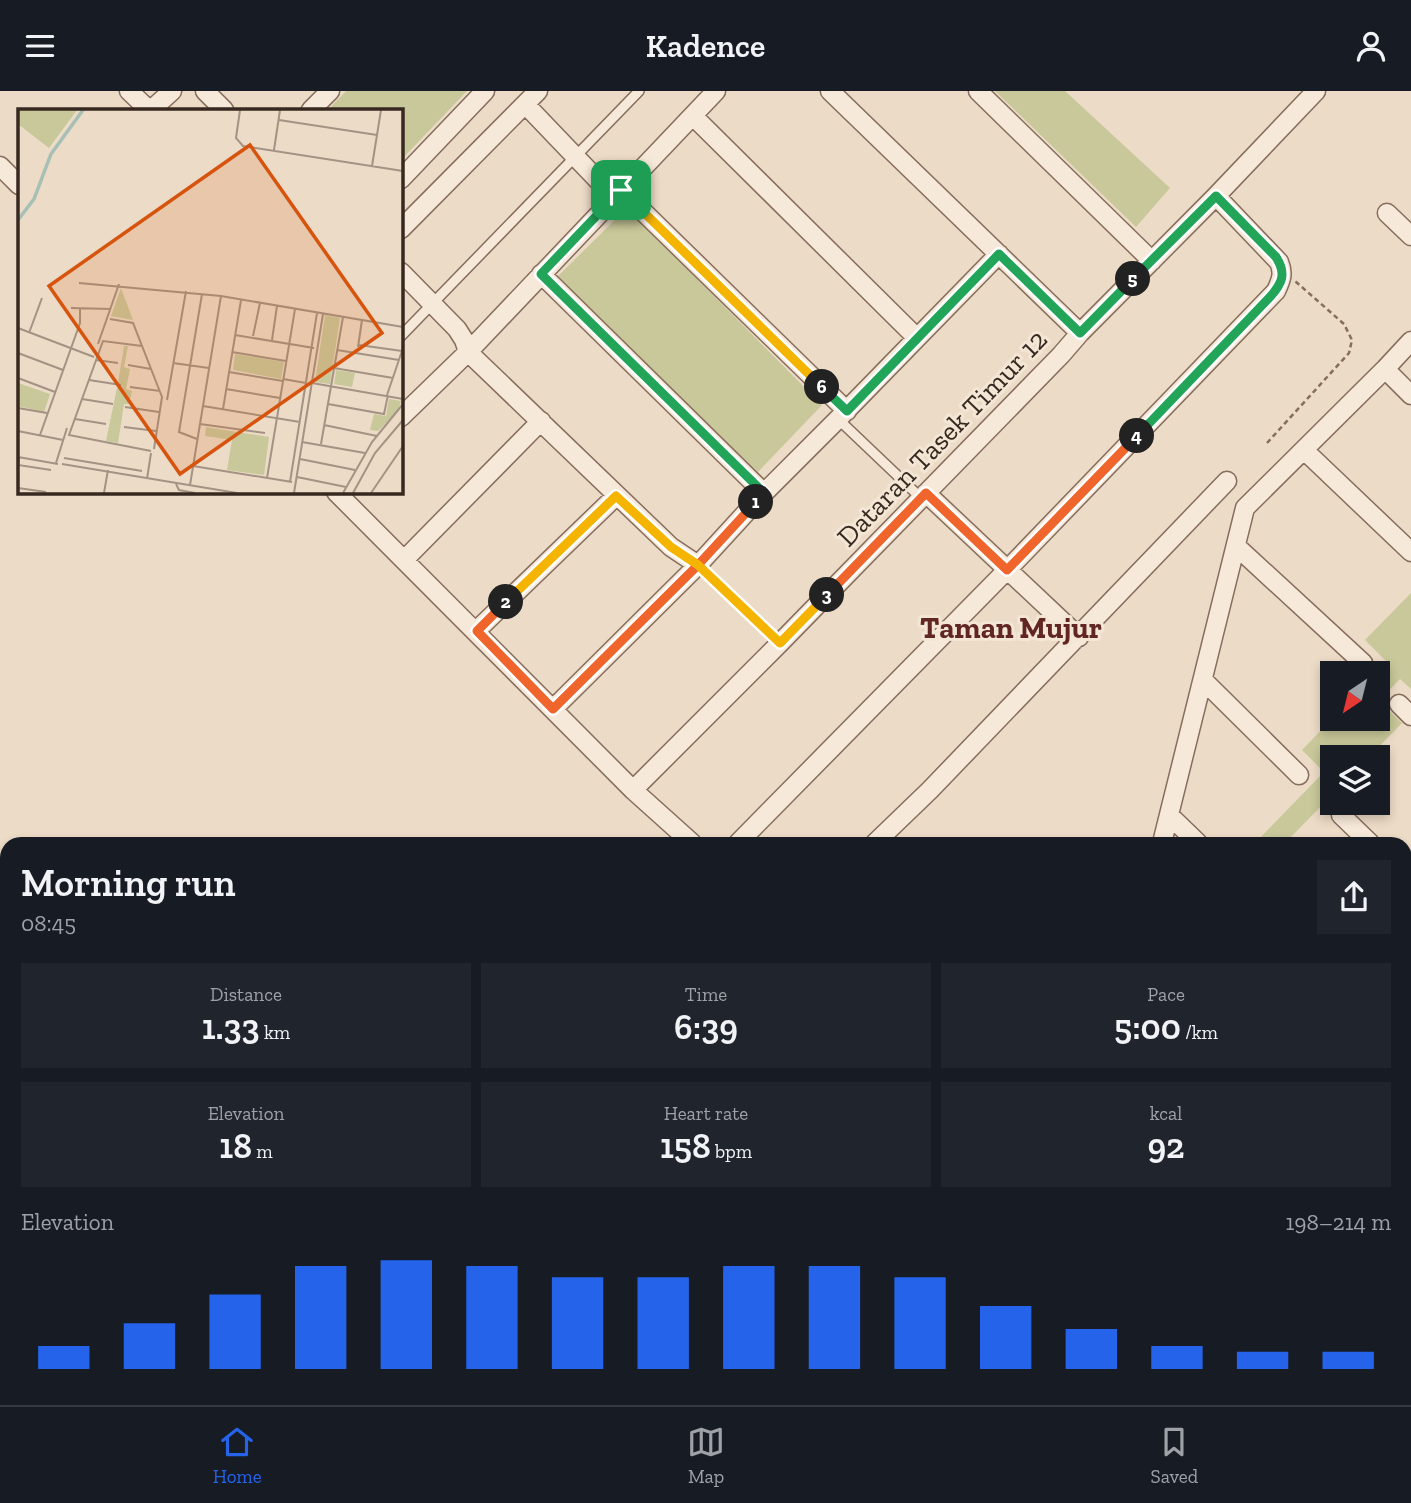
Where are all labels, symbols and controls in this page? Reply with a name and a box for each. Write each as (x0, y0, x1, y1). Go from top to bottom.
icon: menu (21, 27, 59, 65)
text: Kadence (646, 27, 765, 65)
icon: person (1352, 27, 1390, 65)
inset map (18, 109, 402, 493)
pin (591, 160, 651, 220)
icon: arrive (602, 171, 640, 209)
pin: 5 (1116, 261, 1150, 297)
text: 5 (1128, 267, 1137, 290)
street label: Dataran Tasek Timur 12 (830, 323, 1054, 553)
pin: 6 (804, 369, 840, 405)
text: 6 (816, 375, 827, 398)
pin: 4 (1120, 419, 1154, 453)
text: 4 (1131, 424, 1142, 447)
pin: 1 (738, 485, 774, 519)
text: 1 (752, 490, 759, 513)
pin: 3 (810, 577, 844, 613)
text: 3 (821, 583, 832, 606)
pin: 2 (489, 585, 524, 619)
text: 2 (500, 590, 511, 613)
district label: Taman Mujur (920, 610, 1102, 646)
north arrow (1320, 661, 1390, 731)
map controls (1320, 661, 1390, 815)
button: layers (1320, 745, 1390, 815)
text: Morning run (21, 860, 236, 906)
button: share (1317, 860, 1391, 934)
text: 08:45 (21, 909, 76, 937)
text: Distance (210, 983, 282, 1006)
text: Time (685, 983, 727, 1006)
text: Pace (1147, 983, 1185, 1006)
text: 1.33 (202, 1006, 260, 1048)
text: 6:39 (674, 1006, 738, 1048)
text: 5:00 (1114, 1006, 1181, 1048)
text: km (260, 1021, 290, 1044)
text: /km (1181, 1021, 1218, 1044)
text: Elevation (208, 1102, 284, 1125)
text: Heart rate (664, 1102, 748, 1125)
text: kcal (1150, 1102, 1182, 1125)
text: 18 (219, 1125, 252, 1167)
text: 158 (660, 1125, 711, 1167)
text: 92 (1147, 1125, 1185, 1167)
text: m (252, 1140, 273, 1163)
text: bpm (711, 1140, 752, 1163)
text: Elevation (21, 1208, 114, 1236)
text: 198–214 m (1285, 1208, 1391, 1236)
tab: Home (213, 1423, 262, 1488)
tab: Map (687, 1423, 725, 1488)
tab: Saved (1151, 1423, 1198, 1488)

